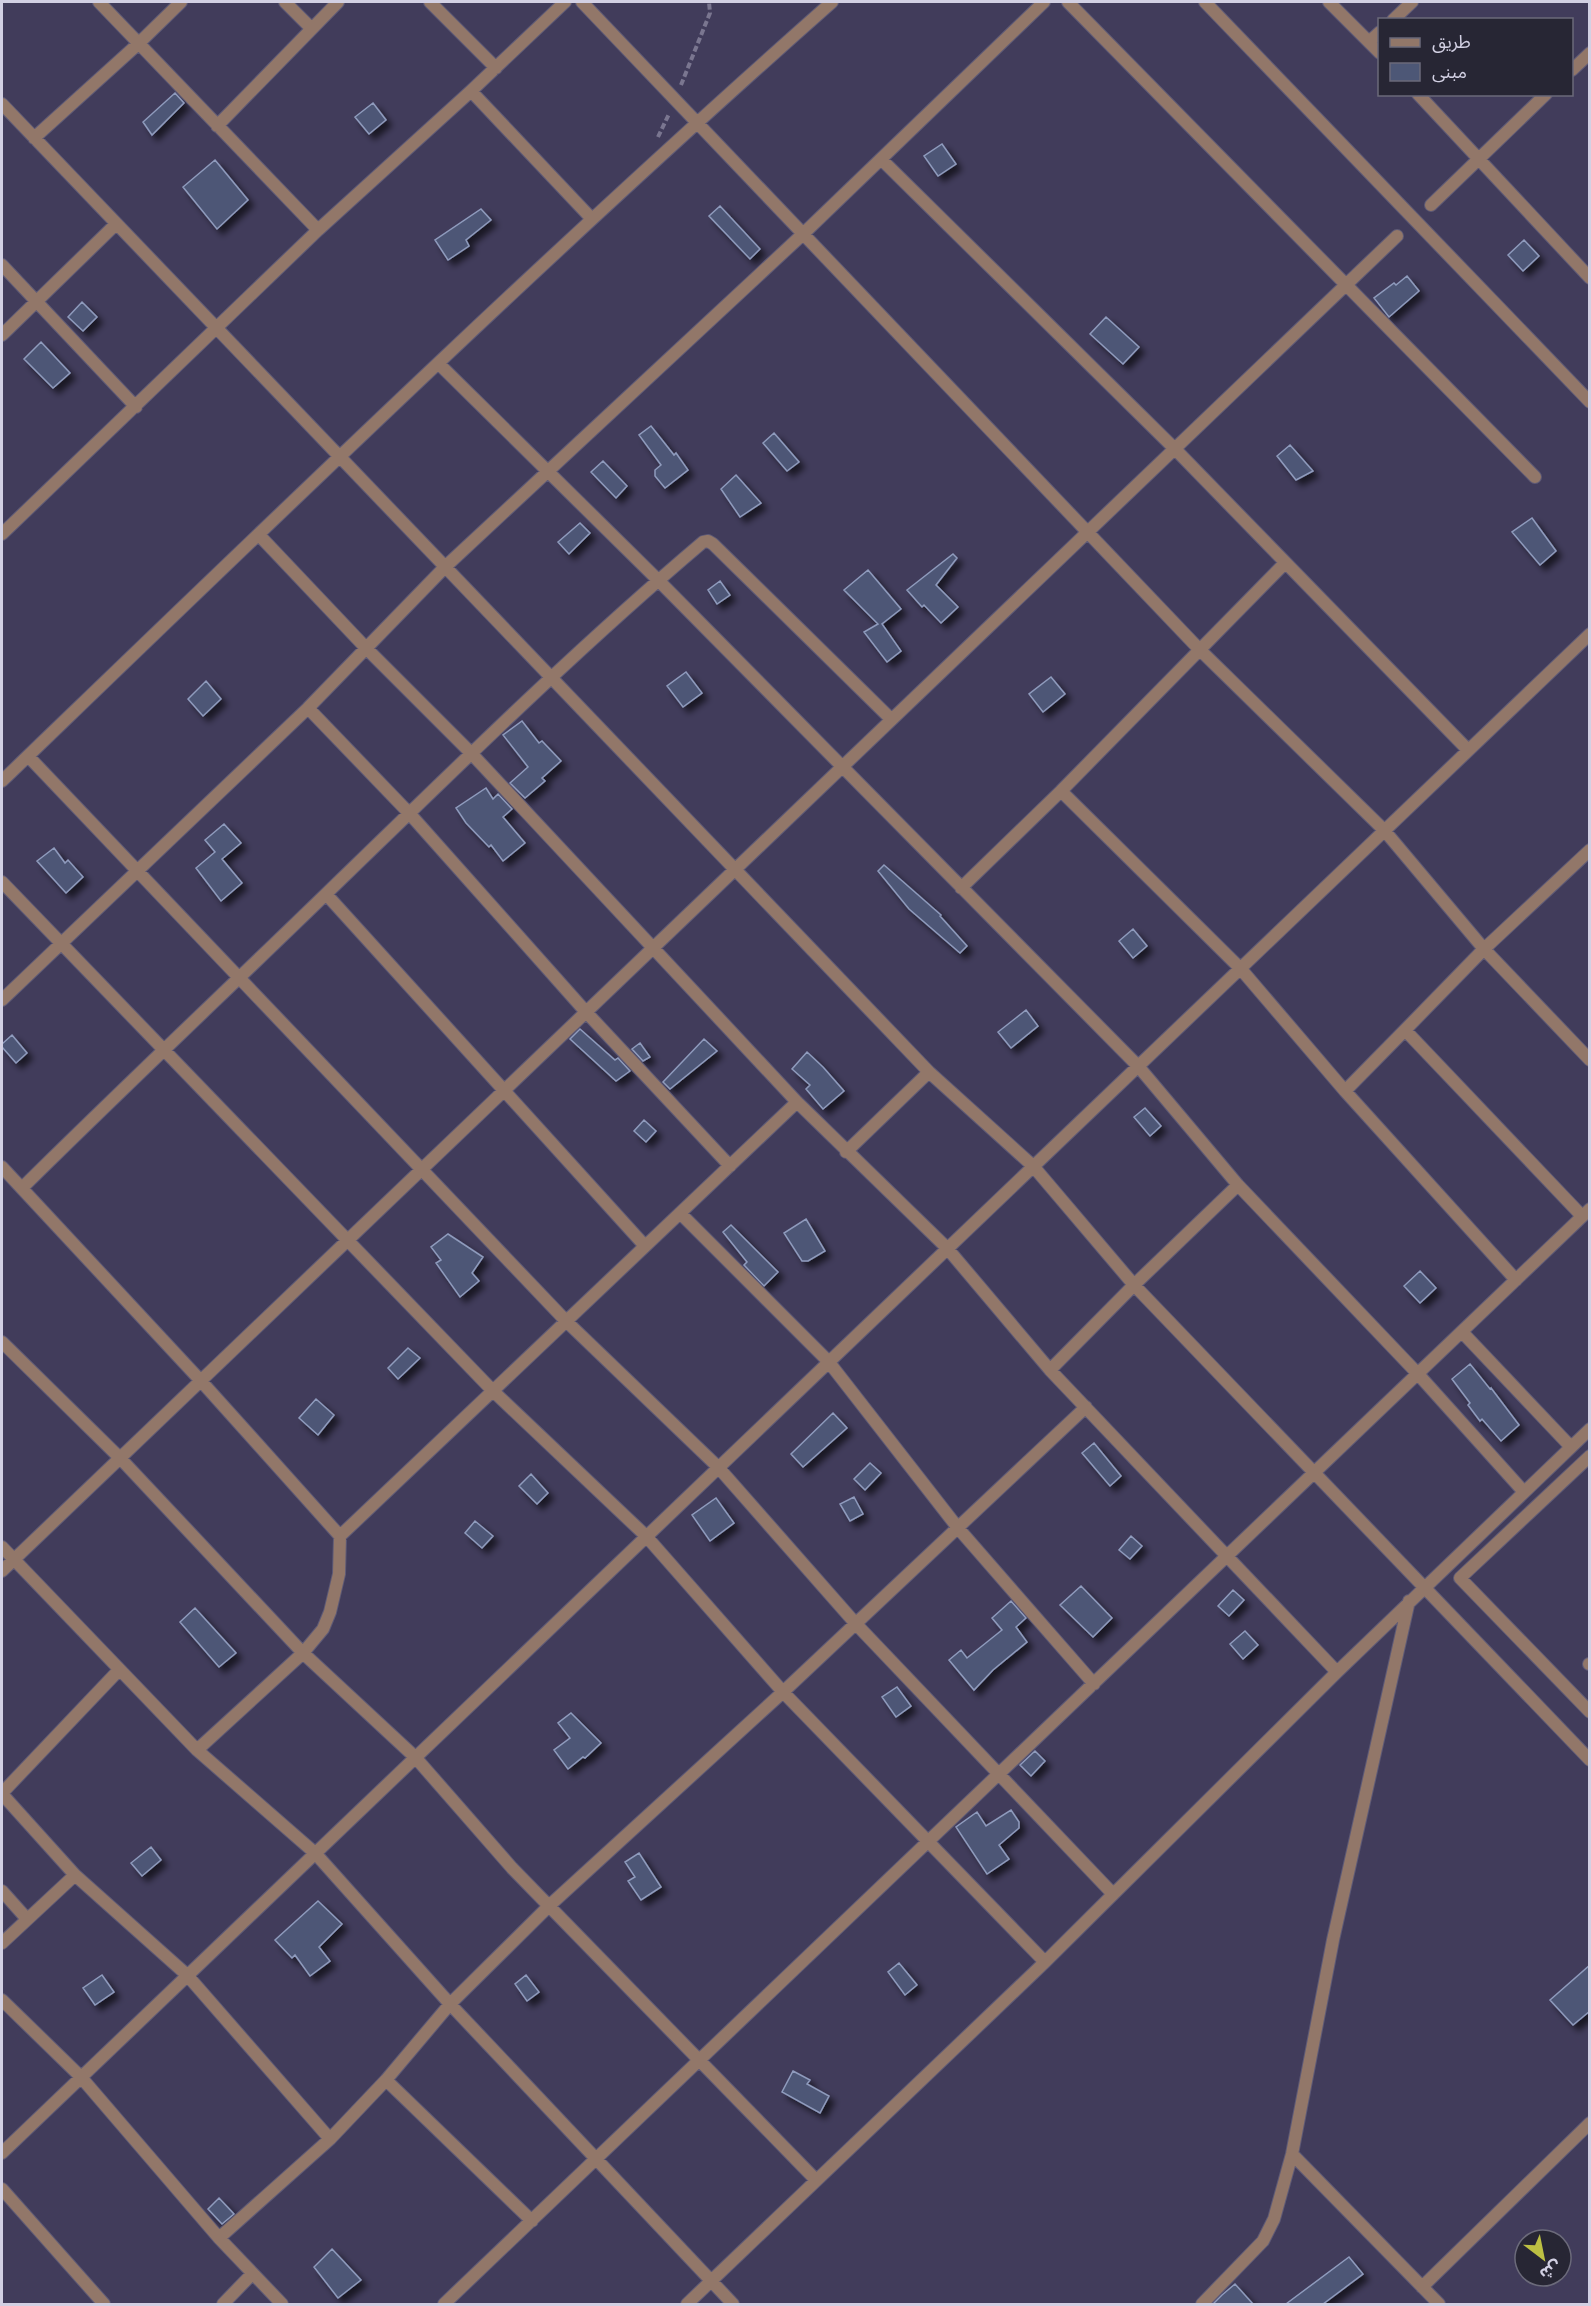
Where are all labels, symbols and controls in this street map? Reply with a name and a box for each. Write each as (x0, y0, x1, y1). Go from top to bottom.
legend (1378, 18, 1573, 96)
text: طريق (1432, 31, 1471, 53)
text: مبنى (1432, 61, 1467, 83)
north arrow (1513, 2228, 1573, 2288)
text: ش (1536, 2256, 1565, 2284)

